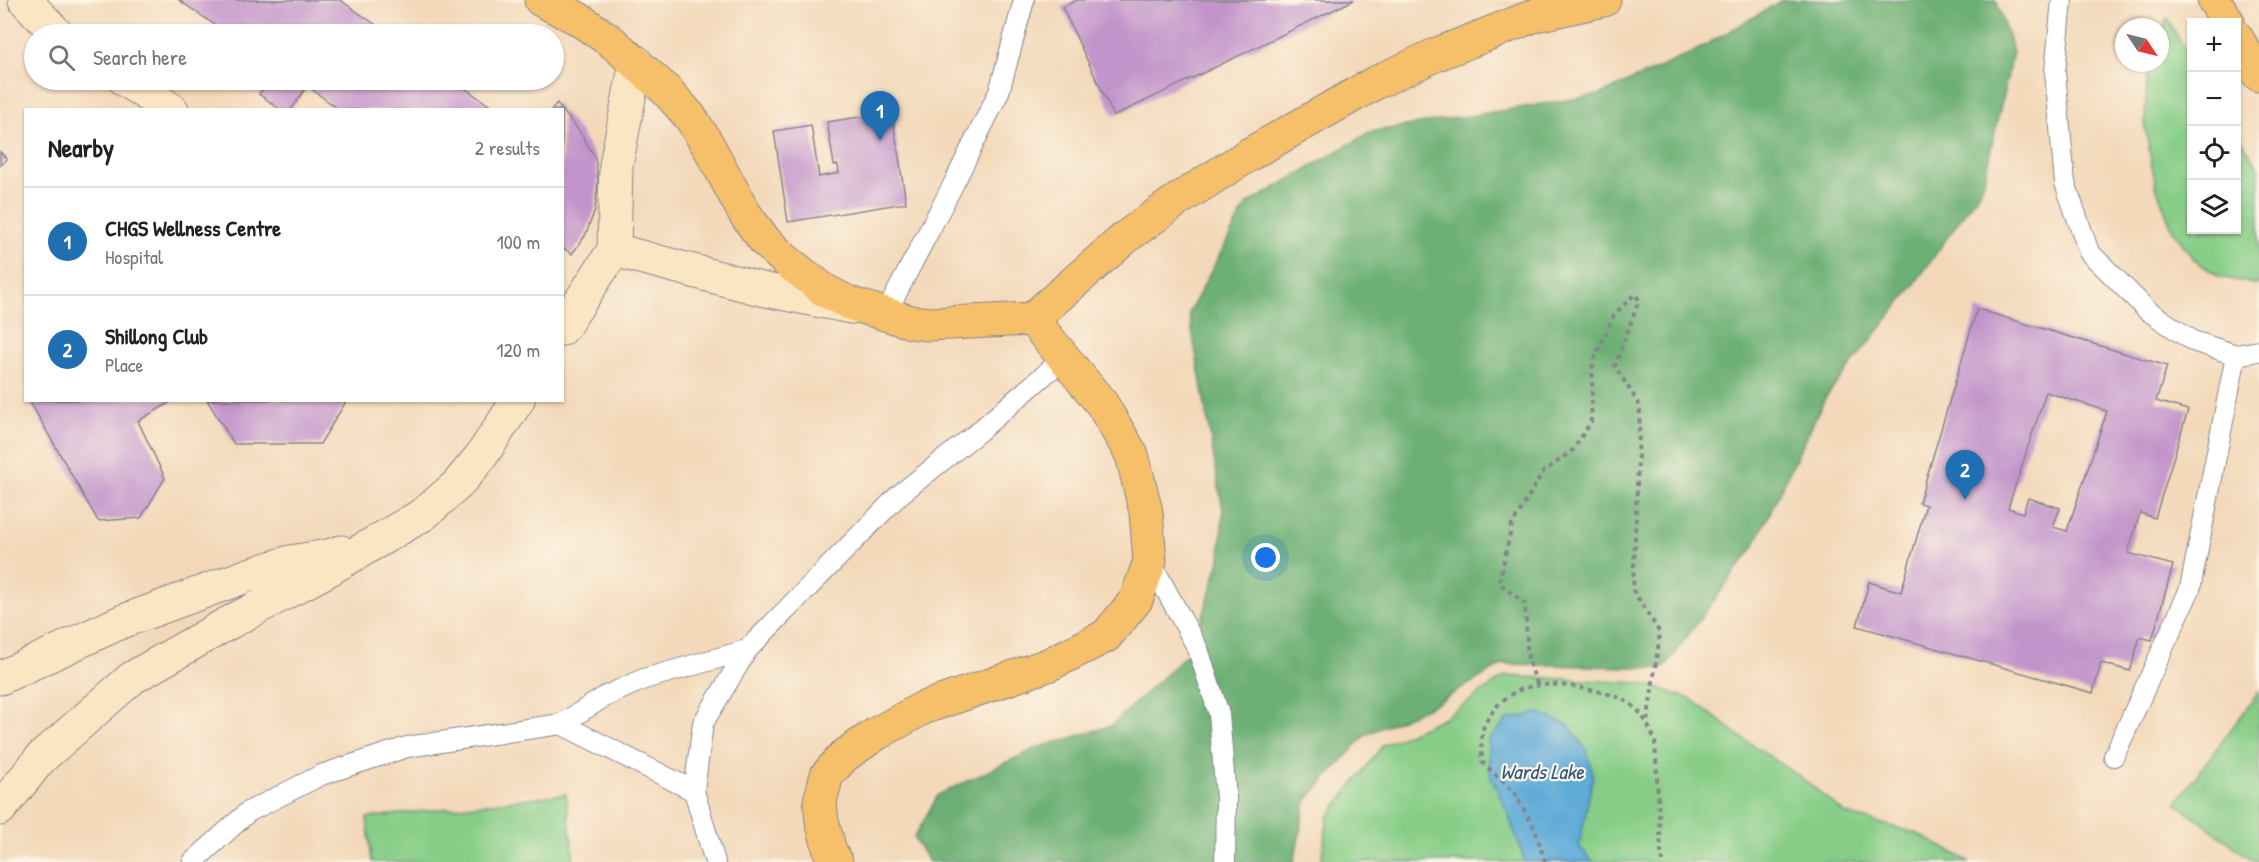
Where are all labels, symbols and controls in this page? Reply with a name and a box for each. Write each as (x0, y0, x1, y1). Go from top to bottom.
north arrow (2115, 18, 2169, 72)
map controls (2187, 18, 2241, 234)
button: + (2187, 18, 2241, 72)
search box (24, 24, 564, 90)
icon: search (45, 41, 78, 74)
text: Search here (93, 42, 187, 72)
button: − (2187, 72, 2241, 126)
pin: 1 (860, 92, 900, 141)
button: locate (2187, 126, 2241, 180)
text: Nearby (48, 130, 114, 165)
text: 2 results (475, 134, 540, 161)
button: layers (2187, 180, 2241, 234)
text: CHGS Wellness Centre (105, 213, 281, 243)
text: 1 (64, 228, 71, 255)
text: 100 m (497, 228, 540, 255)
text: Hospital (105, 243, 163, 270)
text: Shillong Club (105, 321, 208, 351)
text: 2 (63, 336, 72, 363)
text: 120 m (496, 336, 540, 363)
text: Place (105, 351, 144, 378)
pin: 2 (1946, 450, 1984, 500)
your location (1251, 543, 1280, 572)
water label: Wards Lake (1500, 757, 1585, 786)

